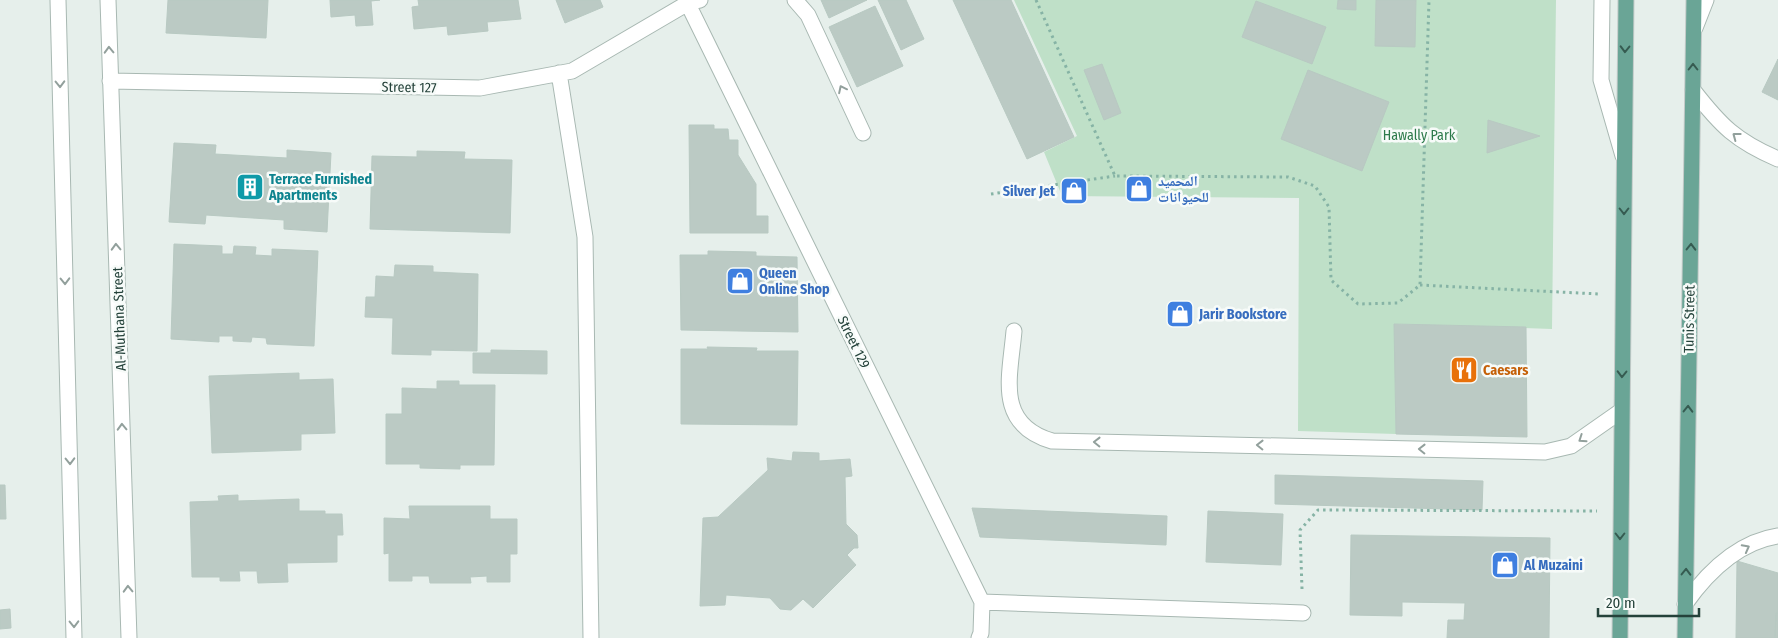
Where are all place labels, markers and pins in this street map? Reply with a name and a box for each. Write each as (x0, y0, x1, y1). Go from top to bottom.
place label: Terrace Furnished Apartments (268, 171, 372, 204)
building icon: Terrace Furnished Apartments (235, 172, 265, 202)
place label: المحميد للحيوانات (1158, 173, 1209, 206)
shop icon: المحميد للحيوانات (1124, 174, 1154, 204)
shop icon: Silver Jet (1059, 176, 1089, 206)
place label: Silver Jet (1003, 183, 1056, 200)
place label: Queen Online Shop (759, 265, 830, 298)
shop icon: Queen Online Shop (725, 266, 755, 296)
shop icon: Jarir Bookstore (1165, 299, 1195, 329)
place label: Jarir Bookstore (1198, 306, 1287, 323)
restaurant icon: Caesars (1449, 355, 1479, 385)
place label: Caesars (1483, 362, 1528, 379)
shop icon: Al Muzaini (1490, 550, 1520, 580)
place label: Al Muzaini (1523, 557, 1583, 574)

